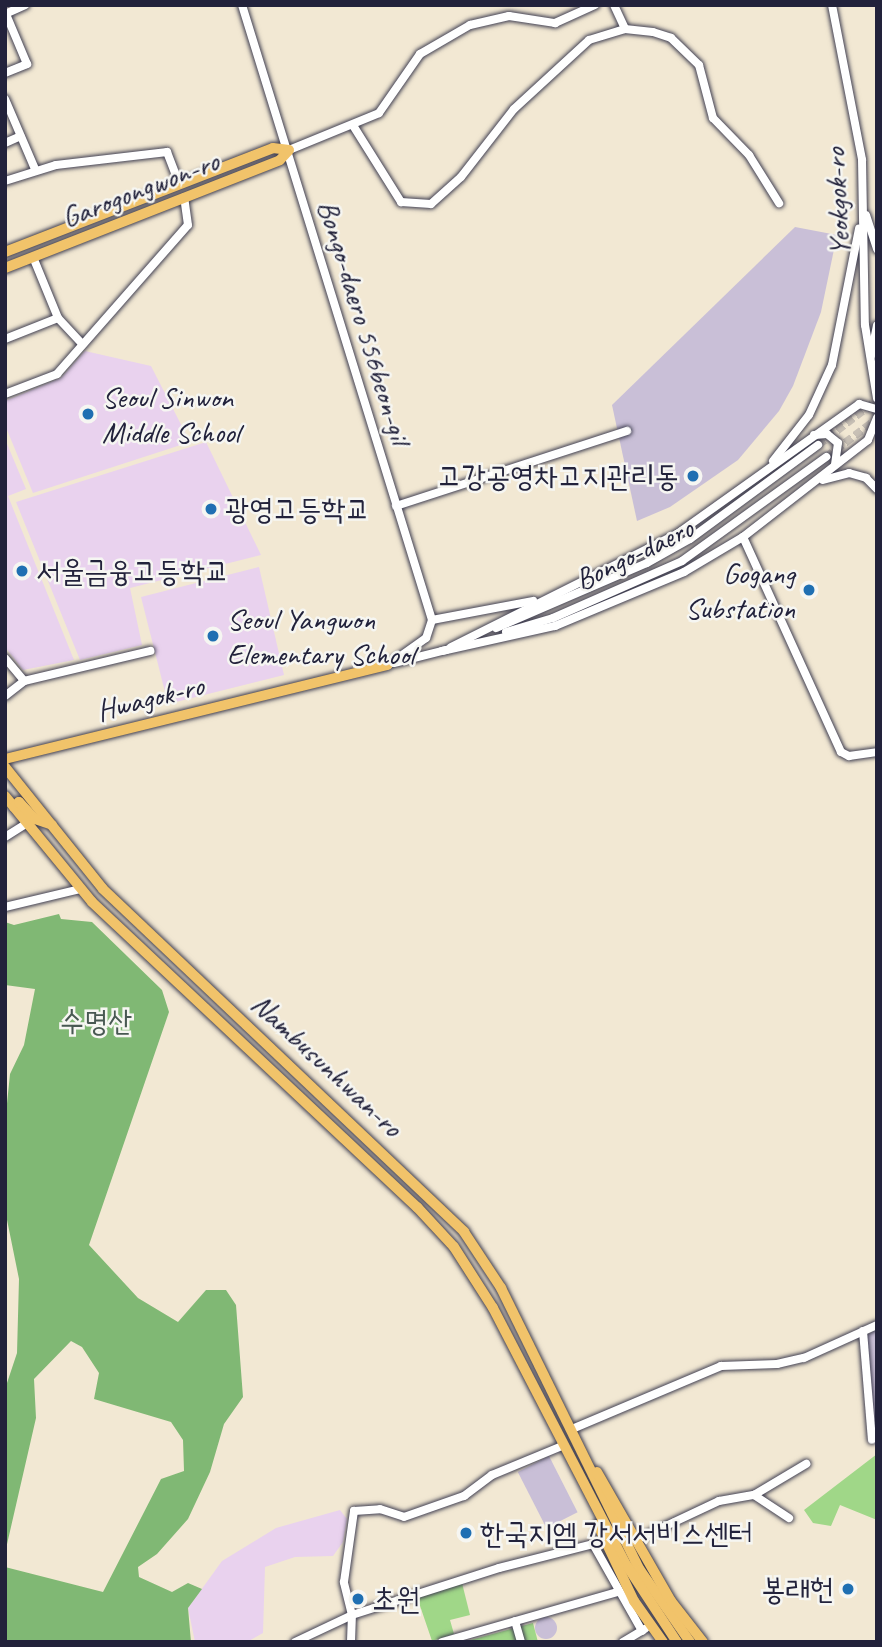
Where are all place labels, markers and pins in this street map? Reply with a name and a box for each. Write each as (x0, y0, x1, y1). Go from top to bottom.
place label: Seoul Sinwon Middle School (102, 379, 240, 449)
marker: Seoul Sinwon Middle School (80, 406, 96, 422)
place label: 고강공영차고지관리동 (438, 458, 679, 494)
marker: 고강공영차고지관리동 (685, 468, 701, 484)
place label: 광영고등학교 (225, 491, 370, 527)
marker: 광영고등학교 (203, 501, 219, 517)
place label: 서울금융고등학교 (36, 553, 229, 589)
place label: Gogang Substation (685, 555, 795, 626)
marker: 서울금융고등학교 (14, 563, 30, 579)
marker: Gogang Substation (801, 582, 817, 598)
place label: Seoul Yangwon Elementary School (227, 601, 414, 672)
marker: Seoul Yangwon Elementary School (205, 628, 221, 644)
place label: 한국지엠 강서서비스센터 (480, 1515, 753, 1551)
marker: 한국지엠 강서서비스센터 (458, 1525, 474, 1541)
place label: 봉래헌 (762, 1571, 834, 1607)
place label: 초원 (372, 1581, 420, 1617)
marker: 봉래헌 (840, 1581, 856, 1597)
marker: 초원 (350, 1591, 366, 1607)

